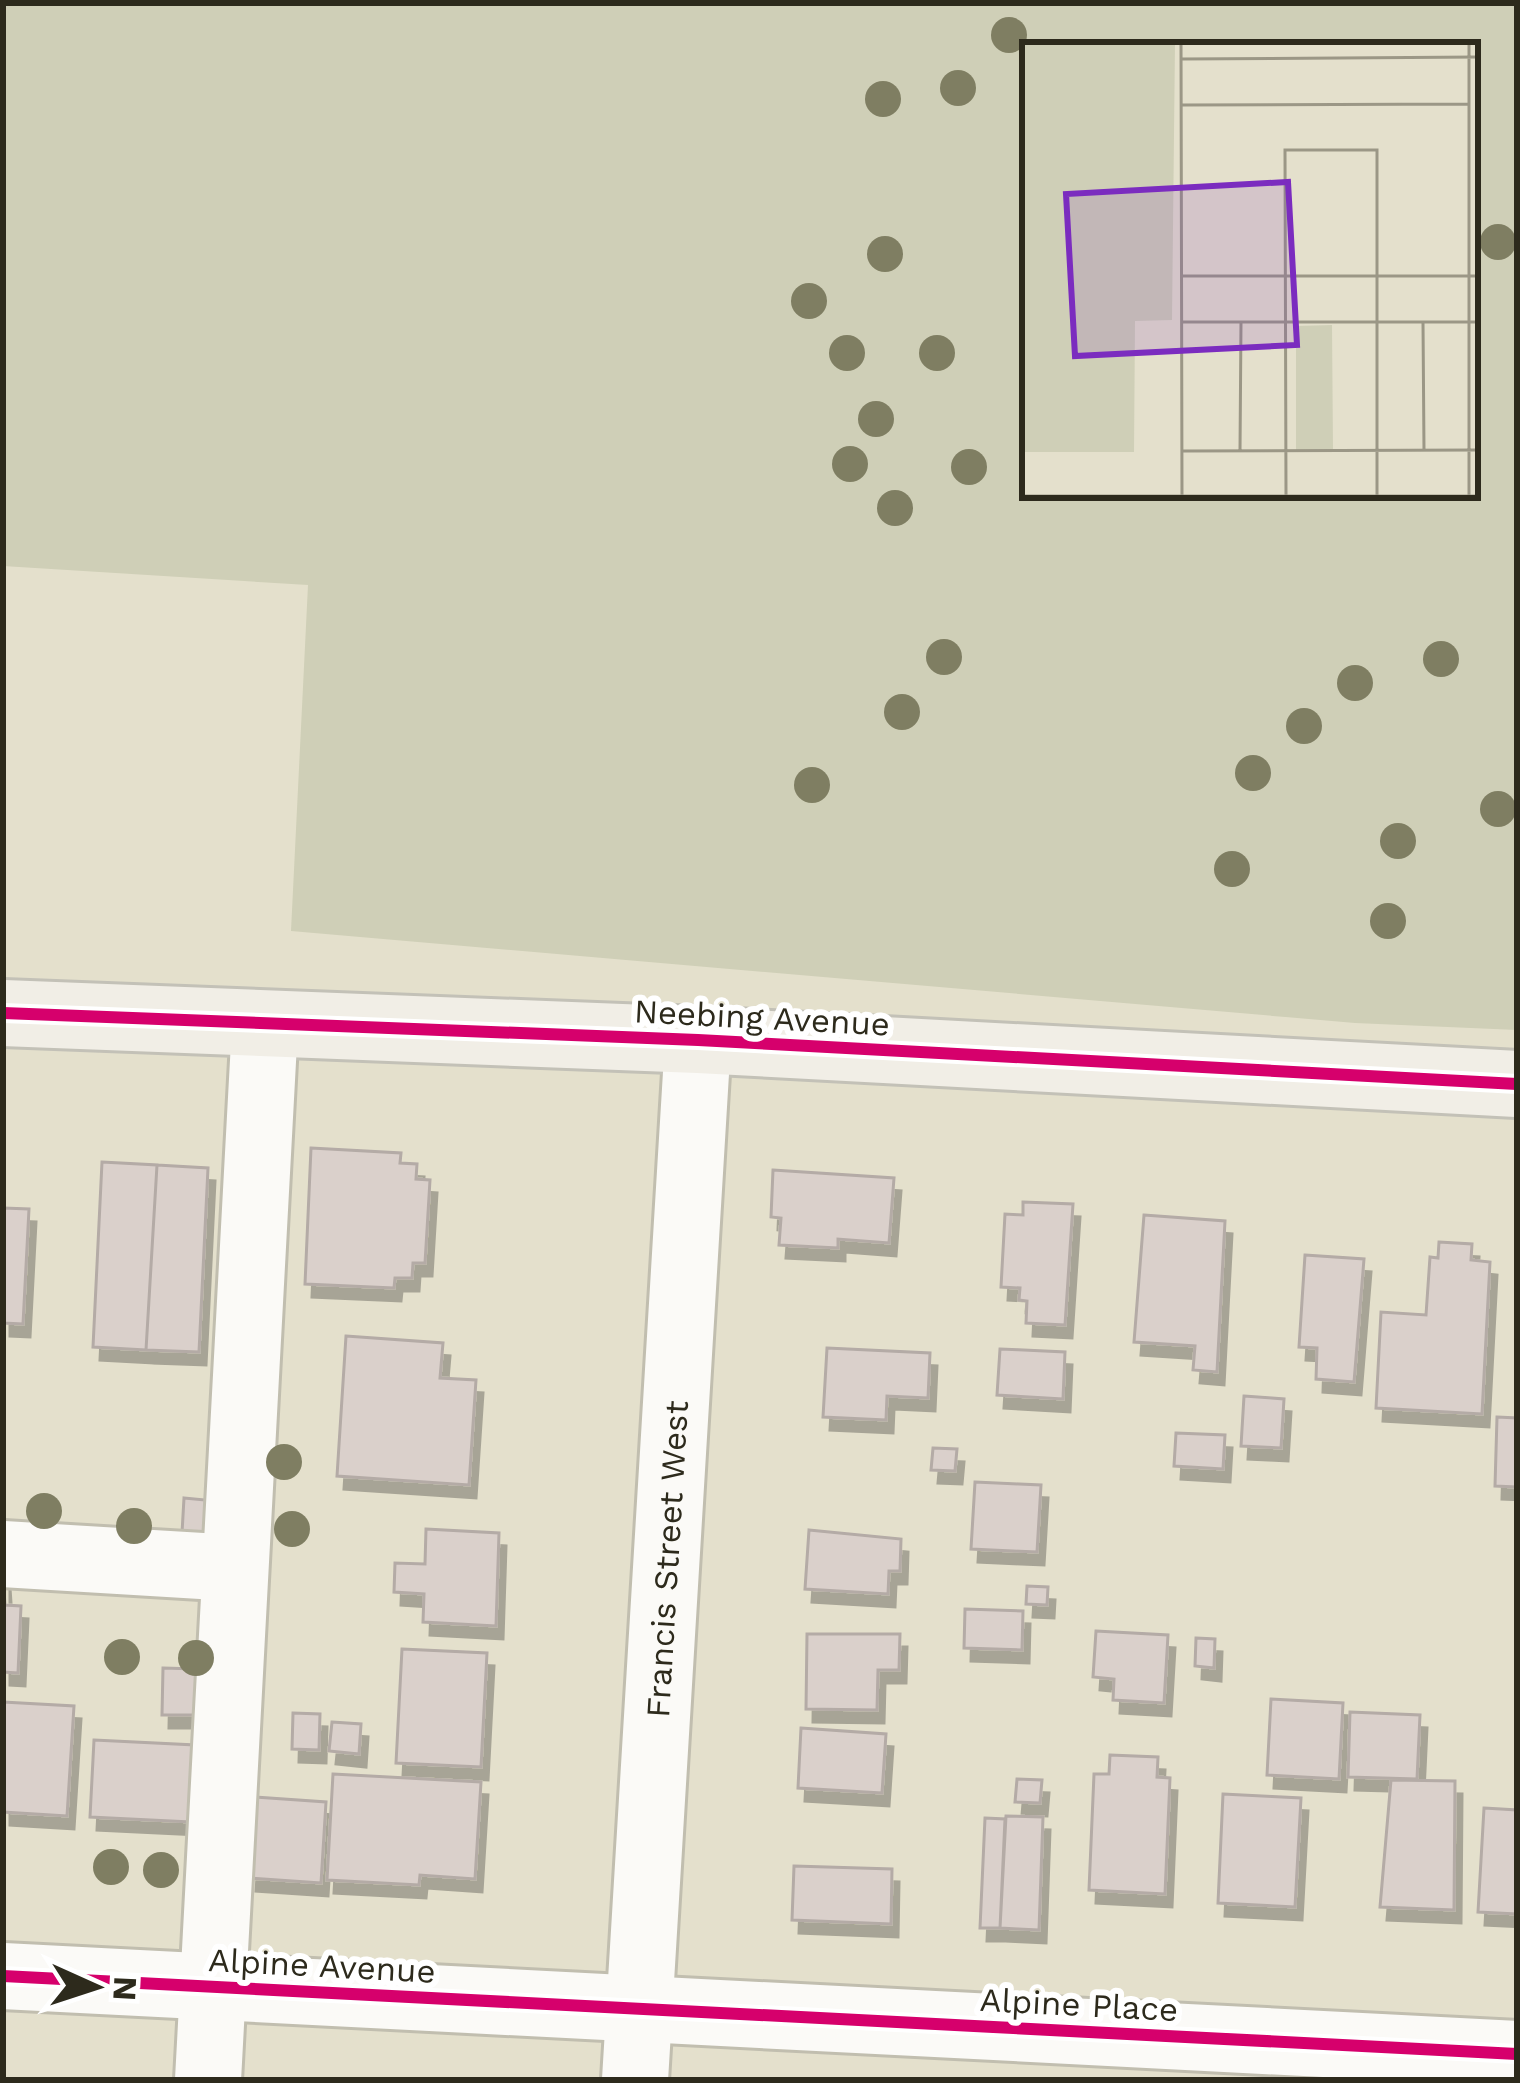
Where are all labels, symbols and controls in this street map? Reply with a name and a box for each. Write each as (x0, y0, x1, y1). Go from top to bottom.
inset map (1022, 42, 1478, 498)
street label: Neebing Avenue (633, 991, 891, 1044)
street label: Francis Street West (638, 1399, 696, 1719)
north arrow (36, 1927, 156, 2047)
street label: Alpine Avenue (207, 1940, 437, 1991)
text: N (105, 1975, 146, 2002)
street label: Alpine Place (979, 1980, 1179, 2029)

